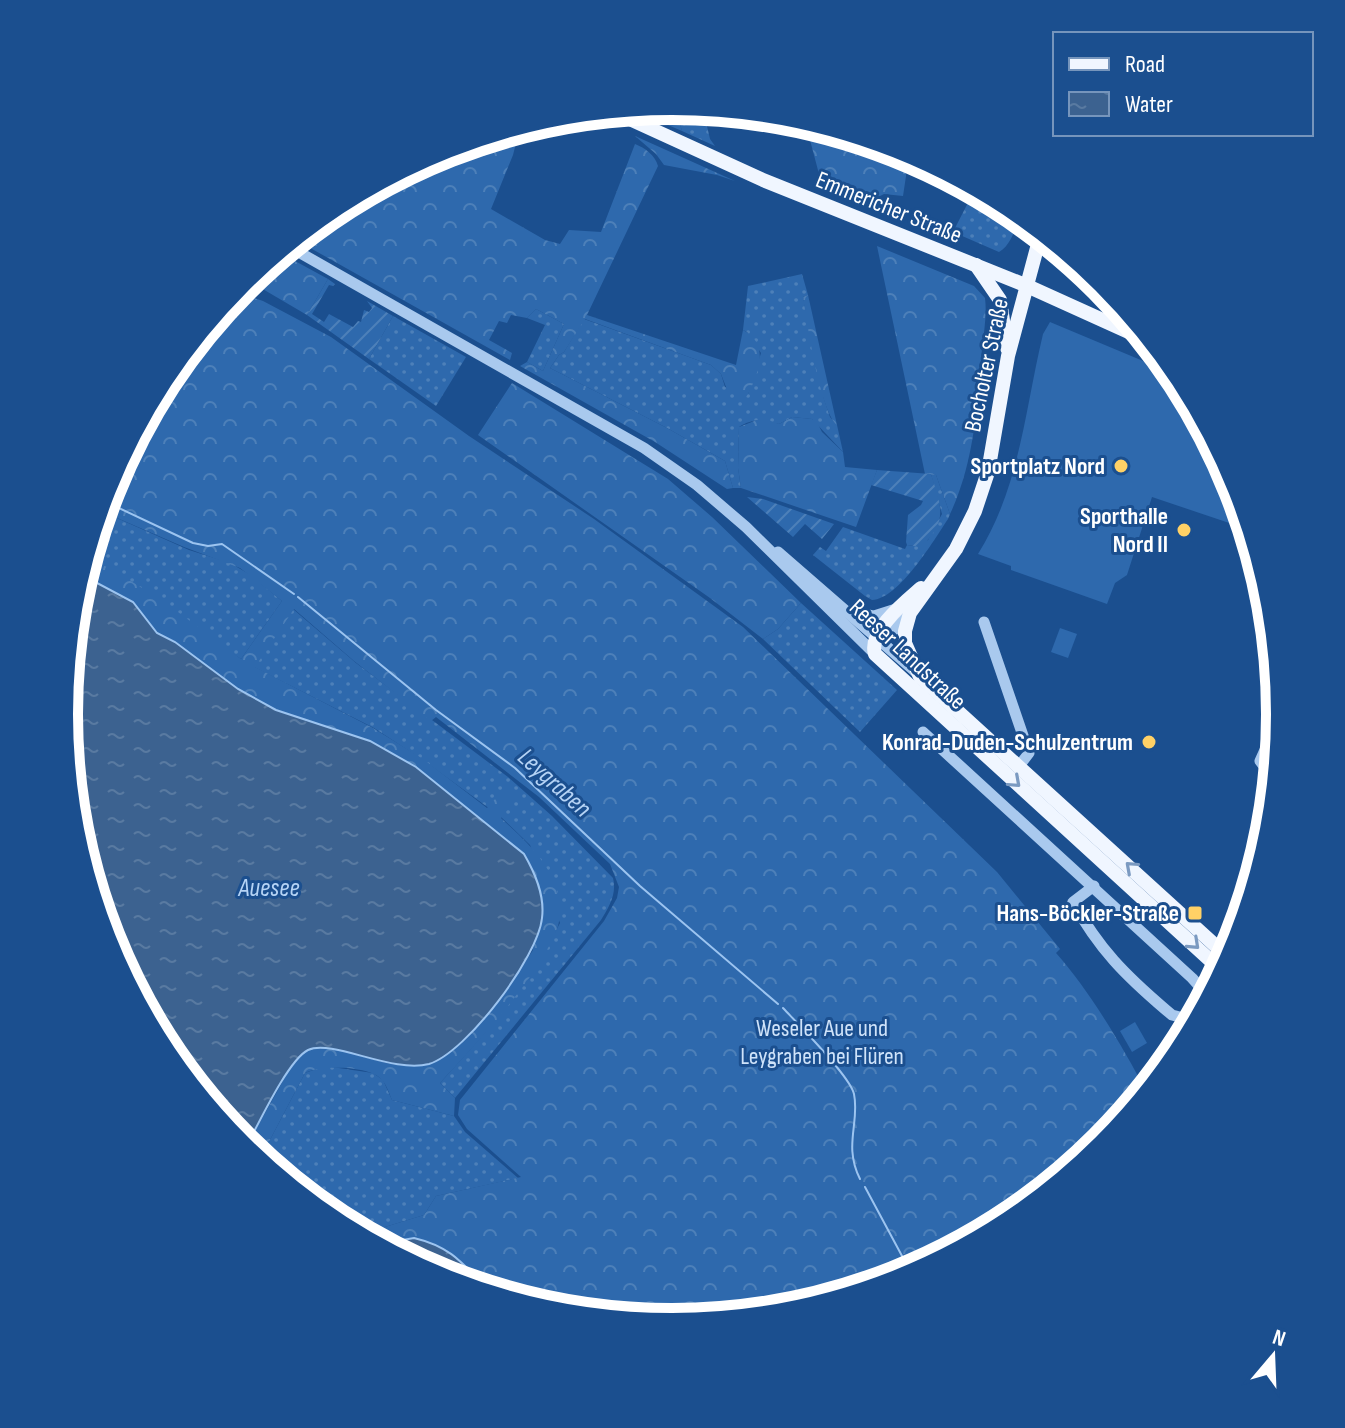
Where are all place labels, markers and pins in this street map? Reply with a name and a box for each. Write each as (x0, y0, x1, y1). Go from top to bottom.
place label: Sportplatz Nord (971, 452, 1105, 481)
marker: Sportplatz Nord (1112, 457, 1130, 475)
place label: Sporthalle Nord II (1080, 502, 1168, 559)
marker: Sporthalle Nord II (1175, 521, 1193, 539)
place label: Konrad-Duden-Schulzentrum (882, 728, 1133, 757)
marker: Konrad-Duden-Schulzentrum (1140, 733, 1158, 751)
place label: Hans-Böckler-Straße (997, 899, 1179, 928)
marker: Hans-Böckler-Straße (1186, 904, 1204, 922)

